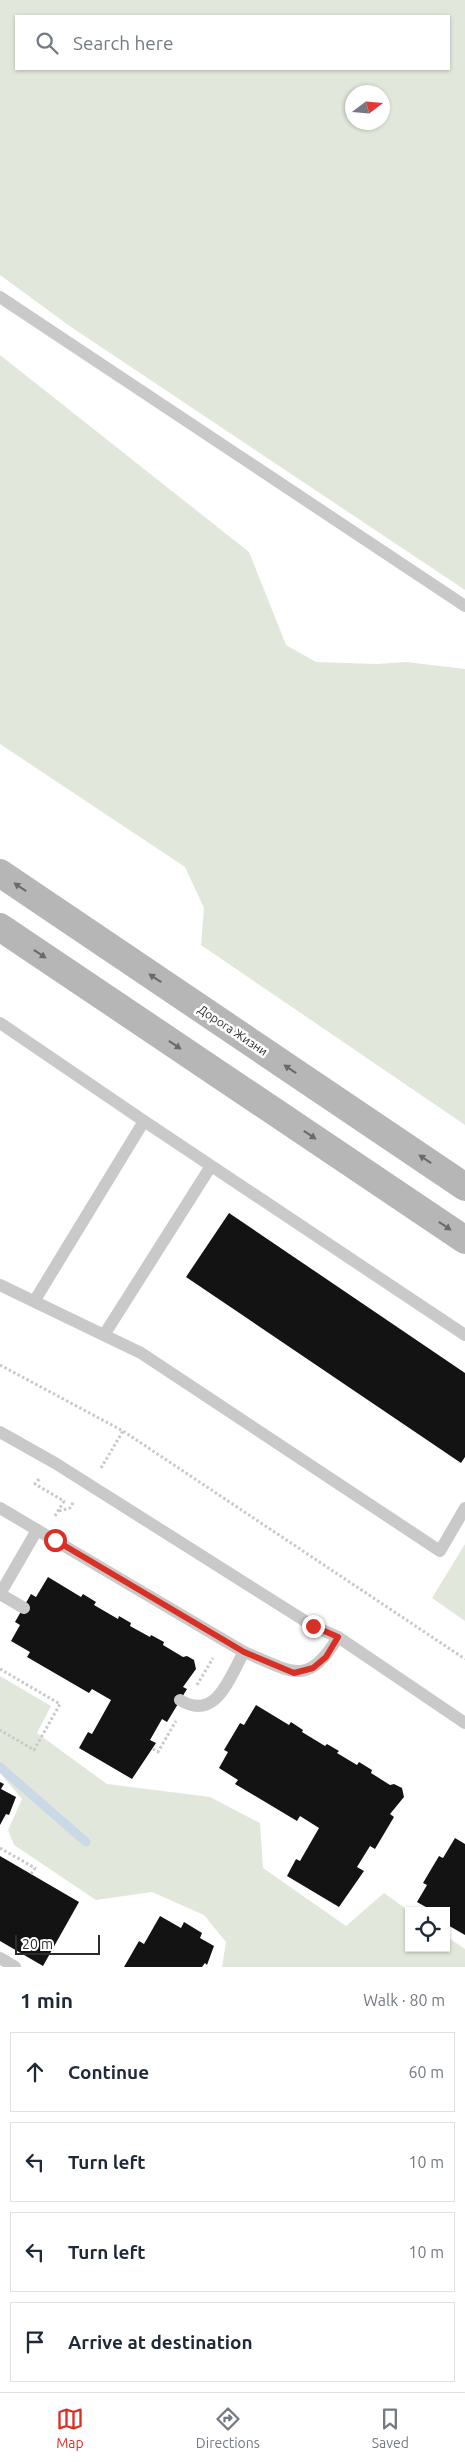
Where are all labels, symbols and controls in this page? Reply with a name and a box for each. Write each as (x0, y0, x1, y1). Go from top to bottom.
search box (15, 15, 450, 70)
icon: search (33, 29, 61, 57)
text: Search here (73, 32, 173, 54)
north arrow (345, 85, 390, 130)
one-way arrow (13, 882, 27, 892)
one-way arrow (34, 949, 47, 959)
one-way arrow (148, 973, 162, 983)
street label: Дорога Жизни (196, 1002, 270, 1058)
one-way arrow (169, 1040, 182, 1050)
one-way arrow (283, 1064, 297, 1074)
one-way arrow (303, 1130, 317, 1140)
one-way arrow (418, 1155, 431, 1164)
one-way arrow (438, 1221, 452, 1231)
route start (44, 1529, 67, 1552)
route end (302, 1615, 325, 1638)
map controls (405, 1907, 450, 1952)
button: locate (405, 1907, 450, 1952)
scale bar (15, 1932, 100, 1955)
text: 20 m (22, 1936, 53, 1952)
text: 1 min (20, 1988, 73, 2012)
text: Walk · 80 m (363, 1991, 445, 2009)
icon: ahead (21, 2058, 49, 2086)
text: Continue (68, 2061, 149, 2083)
text: 60 m (408, 2063, 444, 2081)
icon: left (21, 2148, 49, 2176)
text: Turn left (68, 2151, 146, 2173)
text: 10 m (408, 2153, 444, 2171)
icon: left (21, 2238, 49, 2266)
text: Turn left (68, 2241, 146, 2263)
text: 10 m (408, 2243, 444, 2261)
icon: arrive (21, 2328, 49, 2356)
text: Arrive at destination (68, 2331, 253, 2353)
tab: Map (56, 2405, 84, 2451)
tab: Directions (196, 2405, 260, 2451)
tab: Saved (372, 2405, 409, 2451)

